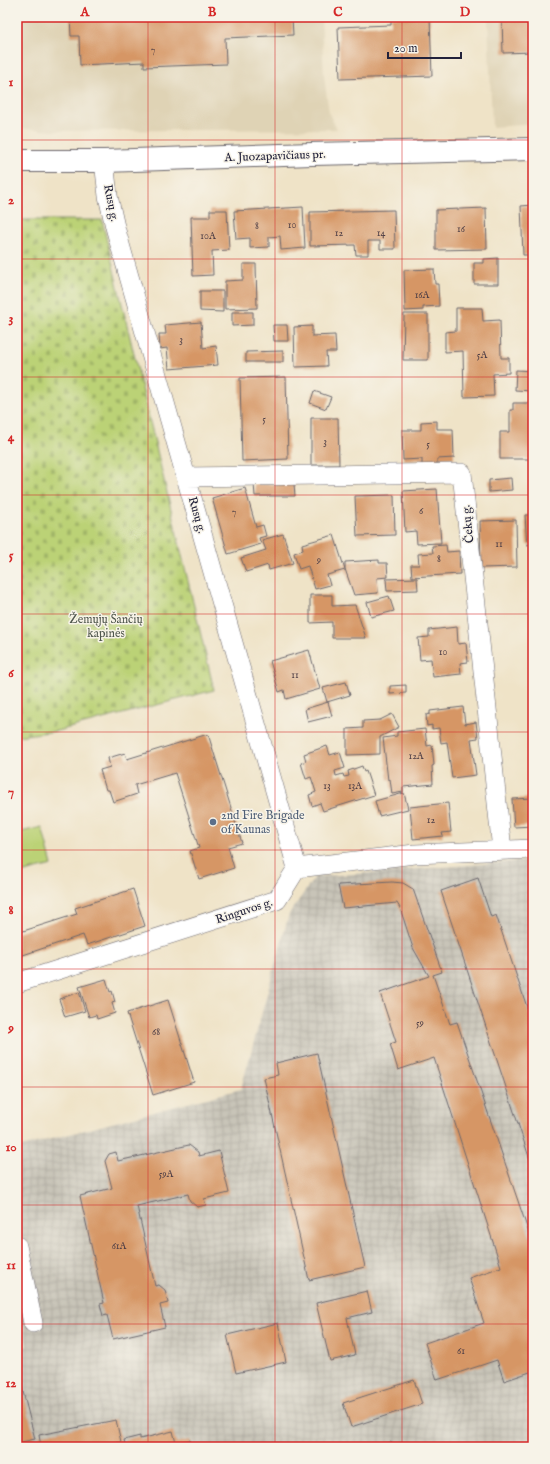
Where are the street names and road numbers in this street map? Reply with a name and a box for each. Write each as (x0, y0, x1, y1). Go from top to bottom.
street label: A. Juozapavičiaus pr. (223, 147, 326, 166)
street label: Rusų g. (100, 183, 122, 223)
street label: Rusų g. (185, 495, 209, 535)
street label: Čekų g. (458, 504, 477, 544)
street label: Ringuvos g. (214, 895, 274, 927)

